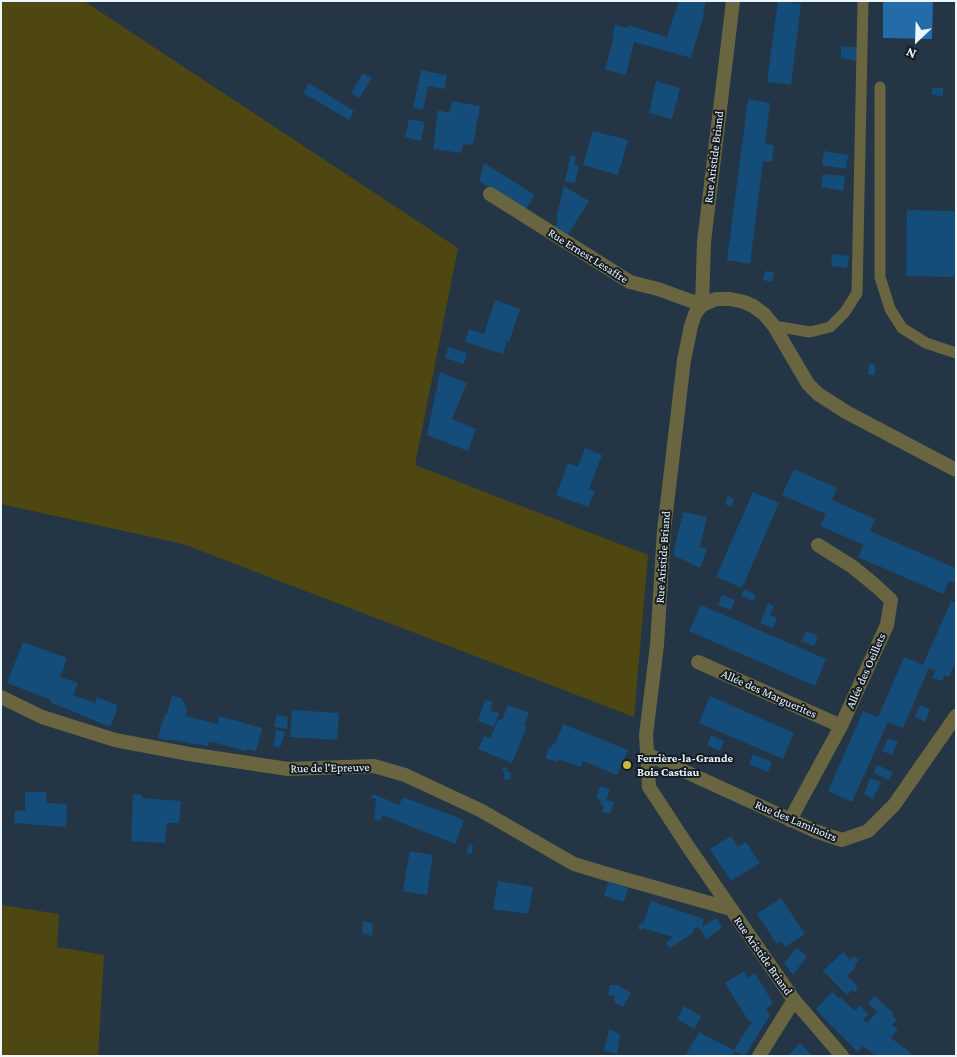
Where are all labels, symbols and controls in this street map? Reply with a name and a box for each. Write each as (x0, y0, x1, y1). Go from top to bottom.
north arrow (892, 15, 942, 65)
text: N (903, 44, 919, 63)
street label: Rue Aristide Briand (701, 110, 727, 204)
street label: Rue Ernest Lesaffre (545, 226, 631, 286)
street label: Rue Aristide Briand (653, 510, 673, 604)
street label: Allée des Oeillets (843, 631, 889, 711)
street label: Allée des Marguerites (719, 667, 819, 721)
place label: Ferrière-la-Grande Bois Castiau (637, 751, 733, 779)
marker: Ferrière-la-Grande Bois Castiau (621, 759, 633, 771)
street label: Rue de l'Epreuve (290, 760, 370, 776)
street label: Rue des Laminoirs (753, 797, 839, 845)
street label: Rue Aristide Briand (731, 914, 795, 998)

